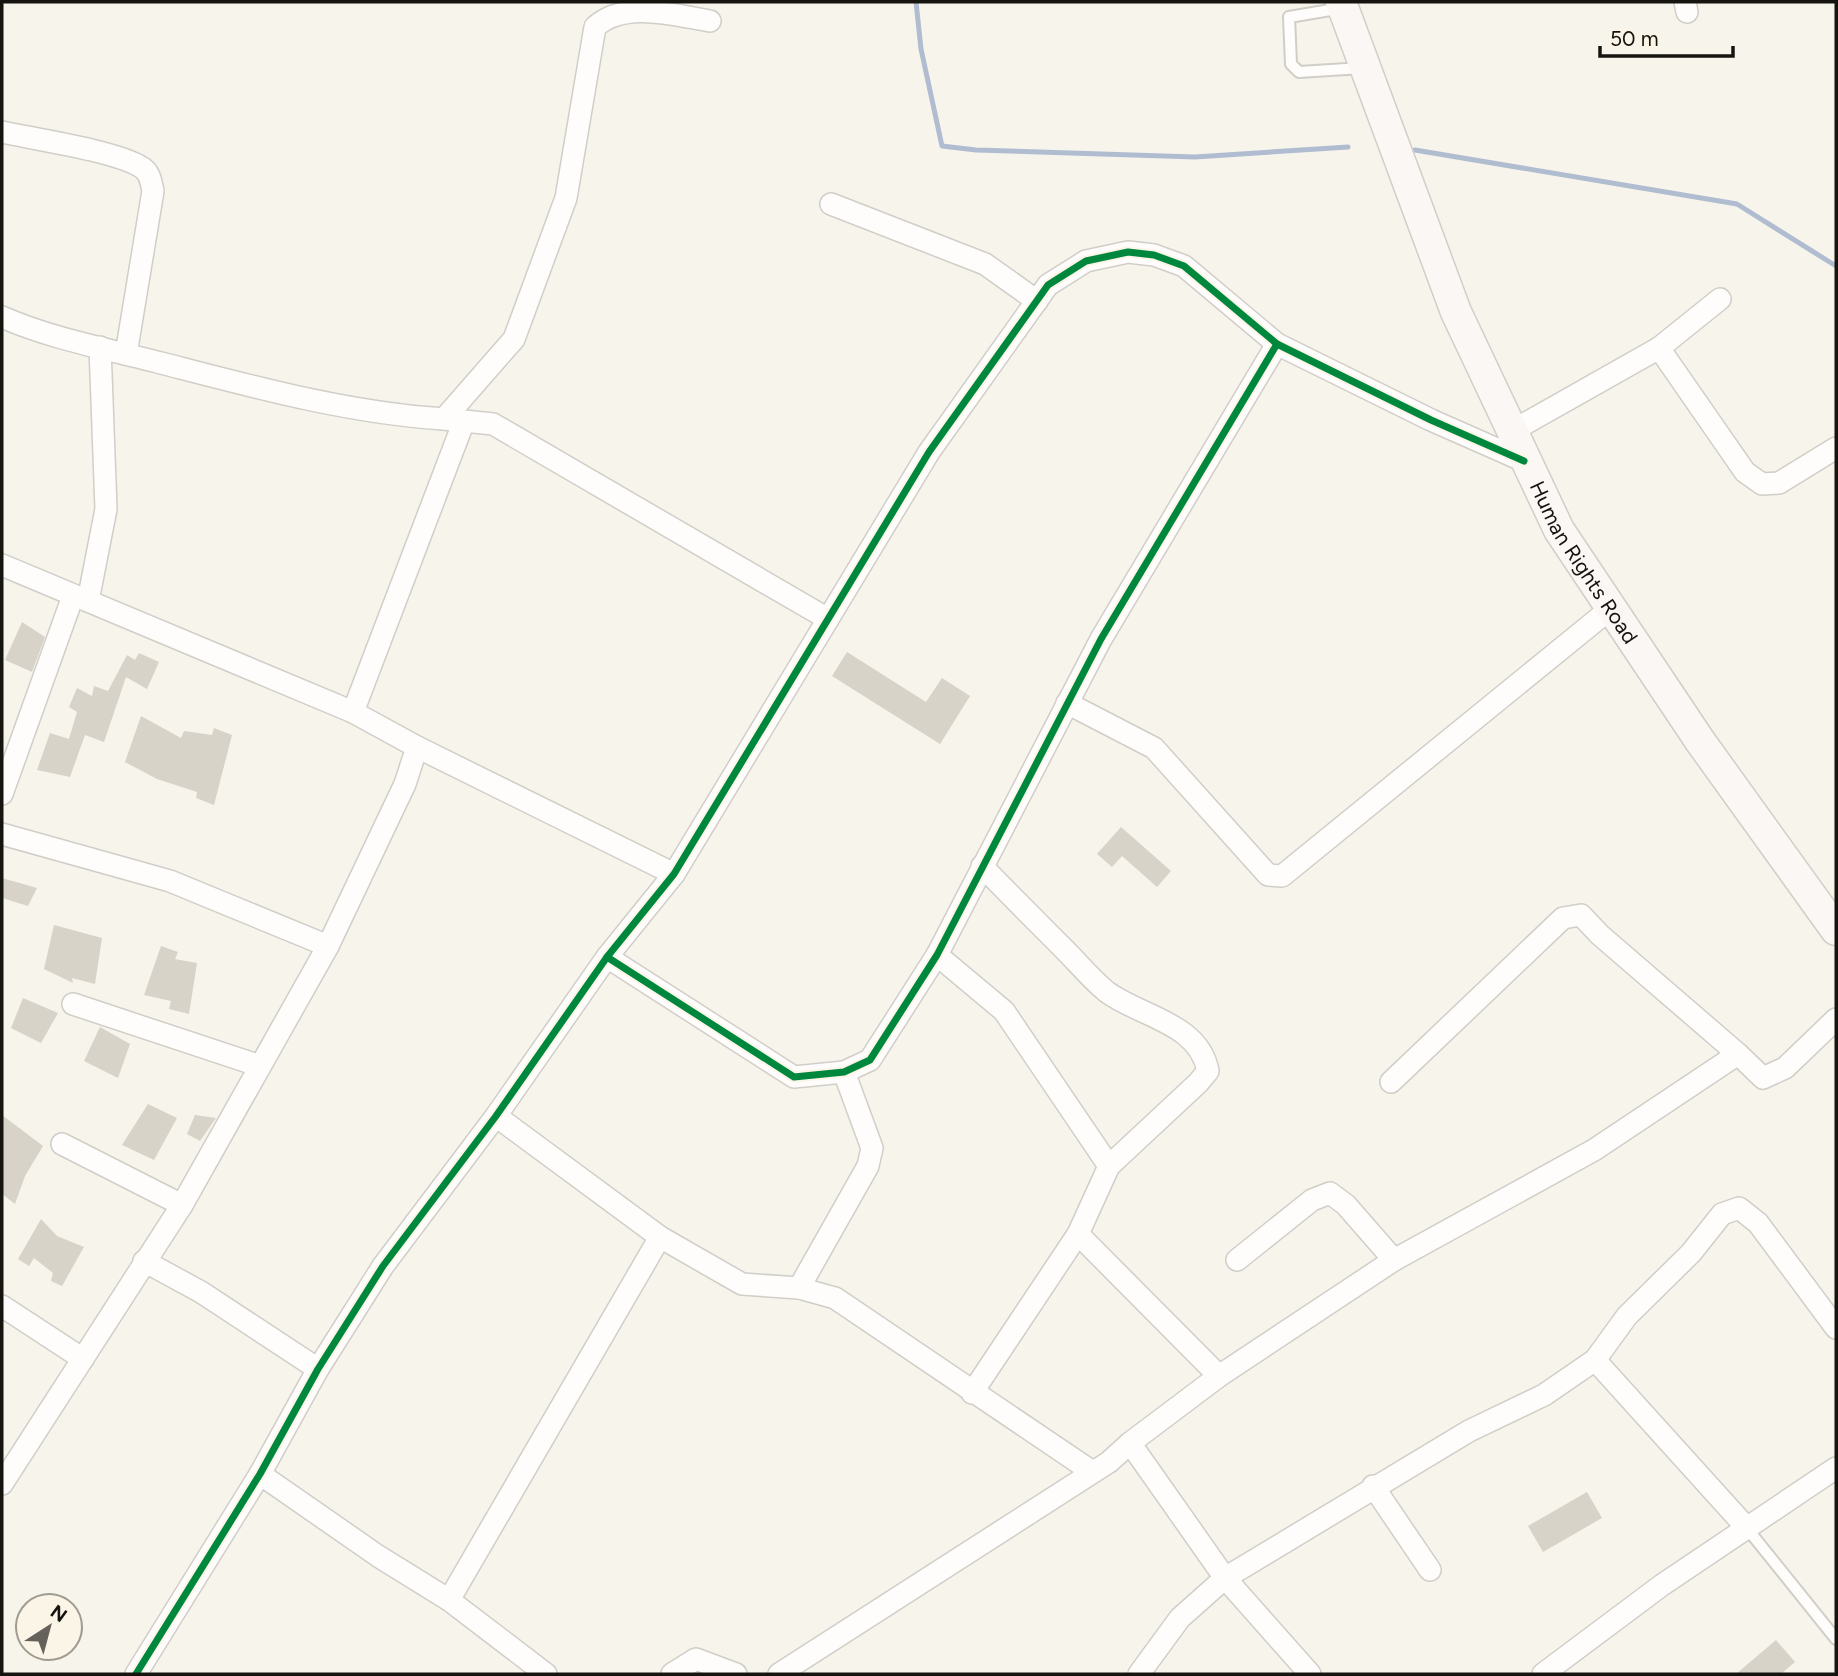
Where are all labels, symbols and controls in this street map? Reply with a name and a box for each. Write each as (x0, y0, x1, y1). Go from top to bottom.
scale bar (1600, 14, 1733, 58)
text: 50 m (1610, 26, 1659, 51)
street label: Human Rights Road (1525, 477, 1644, 648)
north arrow (14, 1592, 84, 1662)
text: N (46, 1600, 71, 1627)

